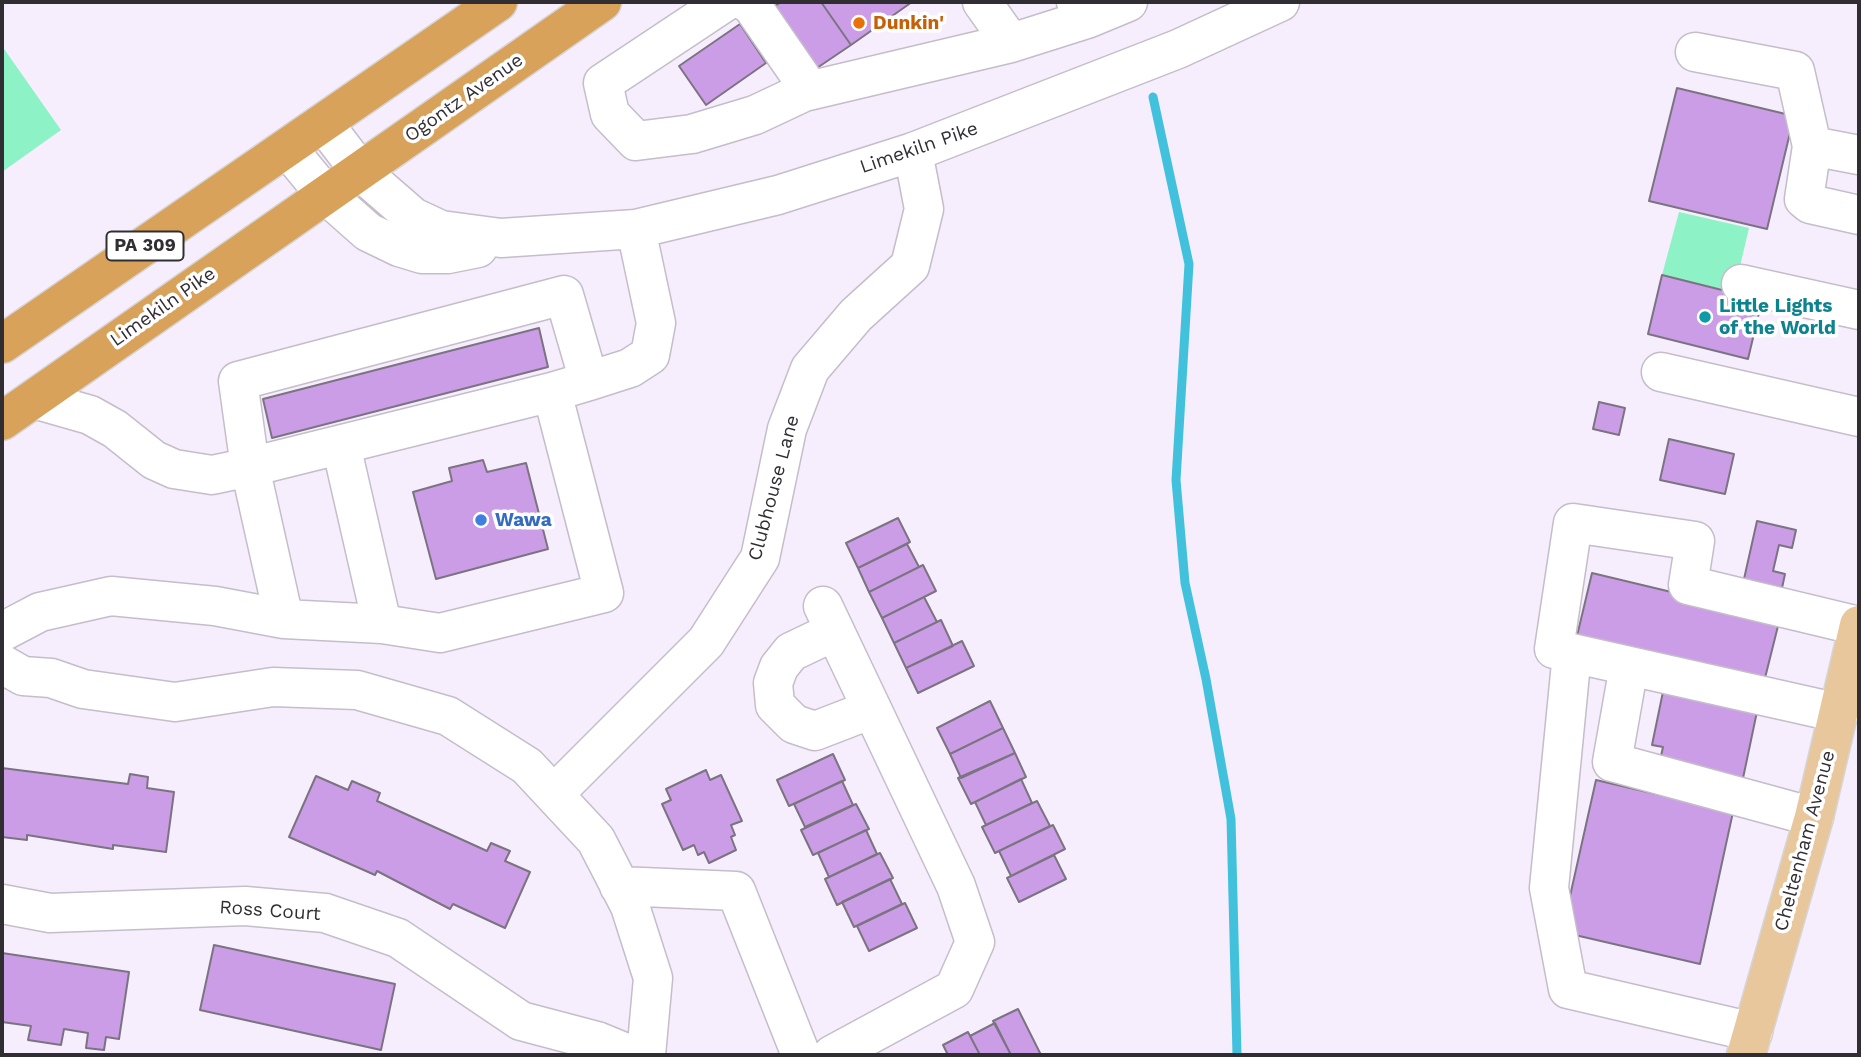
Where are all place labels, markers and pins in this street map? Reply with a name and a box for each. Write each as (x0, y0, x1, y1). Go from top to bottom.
place label: Dunkin' (873, 12, 944, 34)
marker: Dunkin' (851, 15, 867, 31)
place label: Little Lights of the World (1719, 295, 1836, 339)
marker: Little Lights of the World (1697, 309, 1713, 325)
place label: Wawa (495, 509, 552, 531)
marker: Wawa (473, 512, 489, 528)

